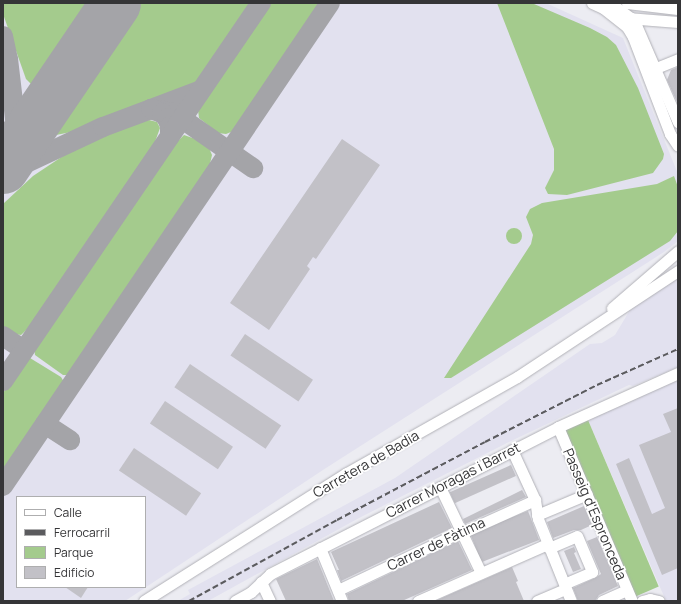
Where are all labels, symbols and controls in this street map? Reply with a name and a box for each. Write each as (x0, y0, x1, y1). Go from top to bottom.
street label: Carretera de Badia (310, 427, 422, 501)
street label: Carrer Moragas i Barret (383, 439, 523, 521)
street label: Passeig d'Espronceda (560, 446, 630, 582)
legend (16, 496, 146, 588)
text: Calle (54, 504, 82, 521)
street label: Carrer de Fàtima (384, 514, 488, 574)
text: Ferrocarril (54, 524, 110, 541)
text: Parque (54, 544, 93, 561)
text: Edificio (54, 564, 94, 581)

